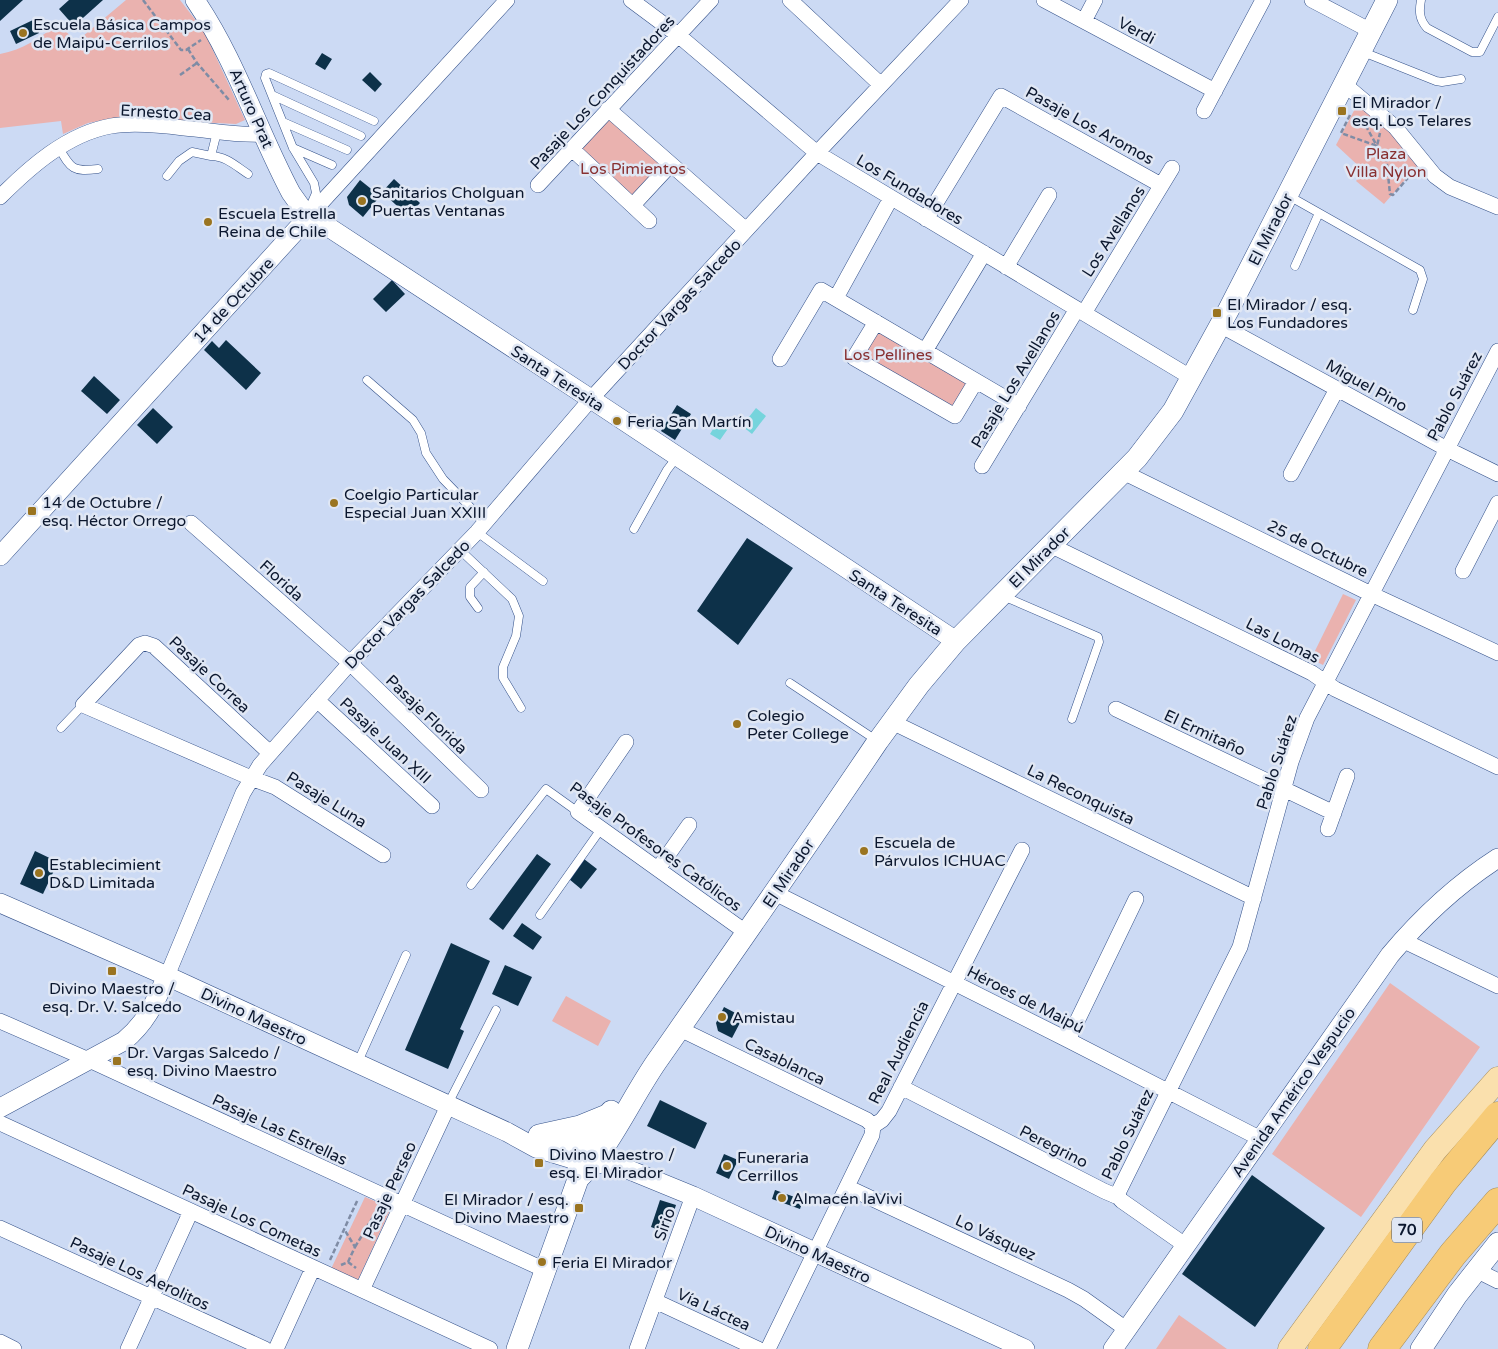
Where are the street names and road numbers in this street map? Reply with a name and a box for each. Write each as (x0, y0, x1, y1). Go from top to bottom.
street label: Pasaje Los Conquistadores (526, 11, 679, 174)
street label: Verdi (1115, 13, 1159, 49)
street label: Arturo Prat (225, 65, 278, 151)
street label: Pasaje Los Aromos (1022, 82, 1157, 169)
street label: Ernesto Cea (120, 101, 212, 125)
street label: Los Fundadores (852, 150, 966, 230)
street label: Los Avellanos (1078, 182, 1150, 281)
street label: El Mirador (1244, 189, 1298, 269)
street label: Doctor Vargas Salcedo (614, 235, 746, 374)
street label: 14 de Octubre (189, 254, 278, 348)
street label: Pasaje Los Avellanos (967, 307, 1065, 452)
street label: Santa Teresita (507, 341, 608, 416)
street label: Pablo Suárez (1423, 348, 1487, 445)
street label: Miguel Pino (1322, 355, 1411, 417)
street label: 25 de Octubre (1264, 516, 1371, 582)
street label: El Mirador (1005, 522, 1075, 593)
street label: Doctor Vargas Salcedo (341, 536, 475, 674)
street label: Florida (255, 556, 308, 606)
street label: Santa Teresita (845, 565, 946, 640)
street label: Las Lomas (1242, 614, 1323, 668)
street label: Pasaje Correa (164, 632, 254, 717)
street label: Pasaje Florida (381, 671, 471, 759)
street label: Pasaje Juan XIII (335, 693, 435, 788)
street label: El Ermitaño (1161, 705, 1249, 761)
street label: Pablo Suárez (1252, 712, 1302, 812)
street label: La Reconquista (1023, 760, 1138, 830)
street label: Pasaje Luna (283, 767, 370, 832)
street label: Pasaje Profesores Católicos (565, 778, 745, 916)
street label: El Mirador (759, 835, 820, 912)
street label: Héroes de Maipú (964, 962, 1088, 1038)
street label: Divino Maestro (197, 984, 310, 1050)
street label: Real Audiencia (864, 997, 934, 1108)
street label: Avenida Américo Vespucio (1227, 1004, 1360, 1181)
street label: Casablanca (741, 1034, 828, 1090)
street label: Pablo Suárez (1097, 1086, 1159, 1183)
street label: Pasaje Las Estrellas (209, 1090, 350, 1170)
street label: Peregrino (1016, 1121, 1091, 1173)
street label: Pasaje Perseo (359, 1138, 421, 1242)
street label: Pasaje Los Cometas (179, 1180, 324, 1262)
street label: Sirio (650, 1205, 680, 1244)
street label: Lo Vásquez (952, 1210, 1039, 1265)
road number: 70 (1392, 1218, 1422, 1242)
street label: Divino Maestro (761, 1222, 874, 1288)
street label: Pasaje Los Aerolitos (67, 1233, 213, 1315)
street label: Vía Láctea (674, 1284, 754, 1336)

